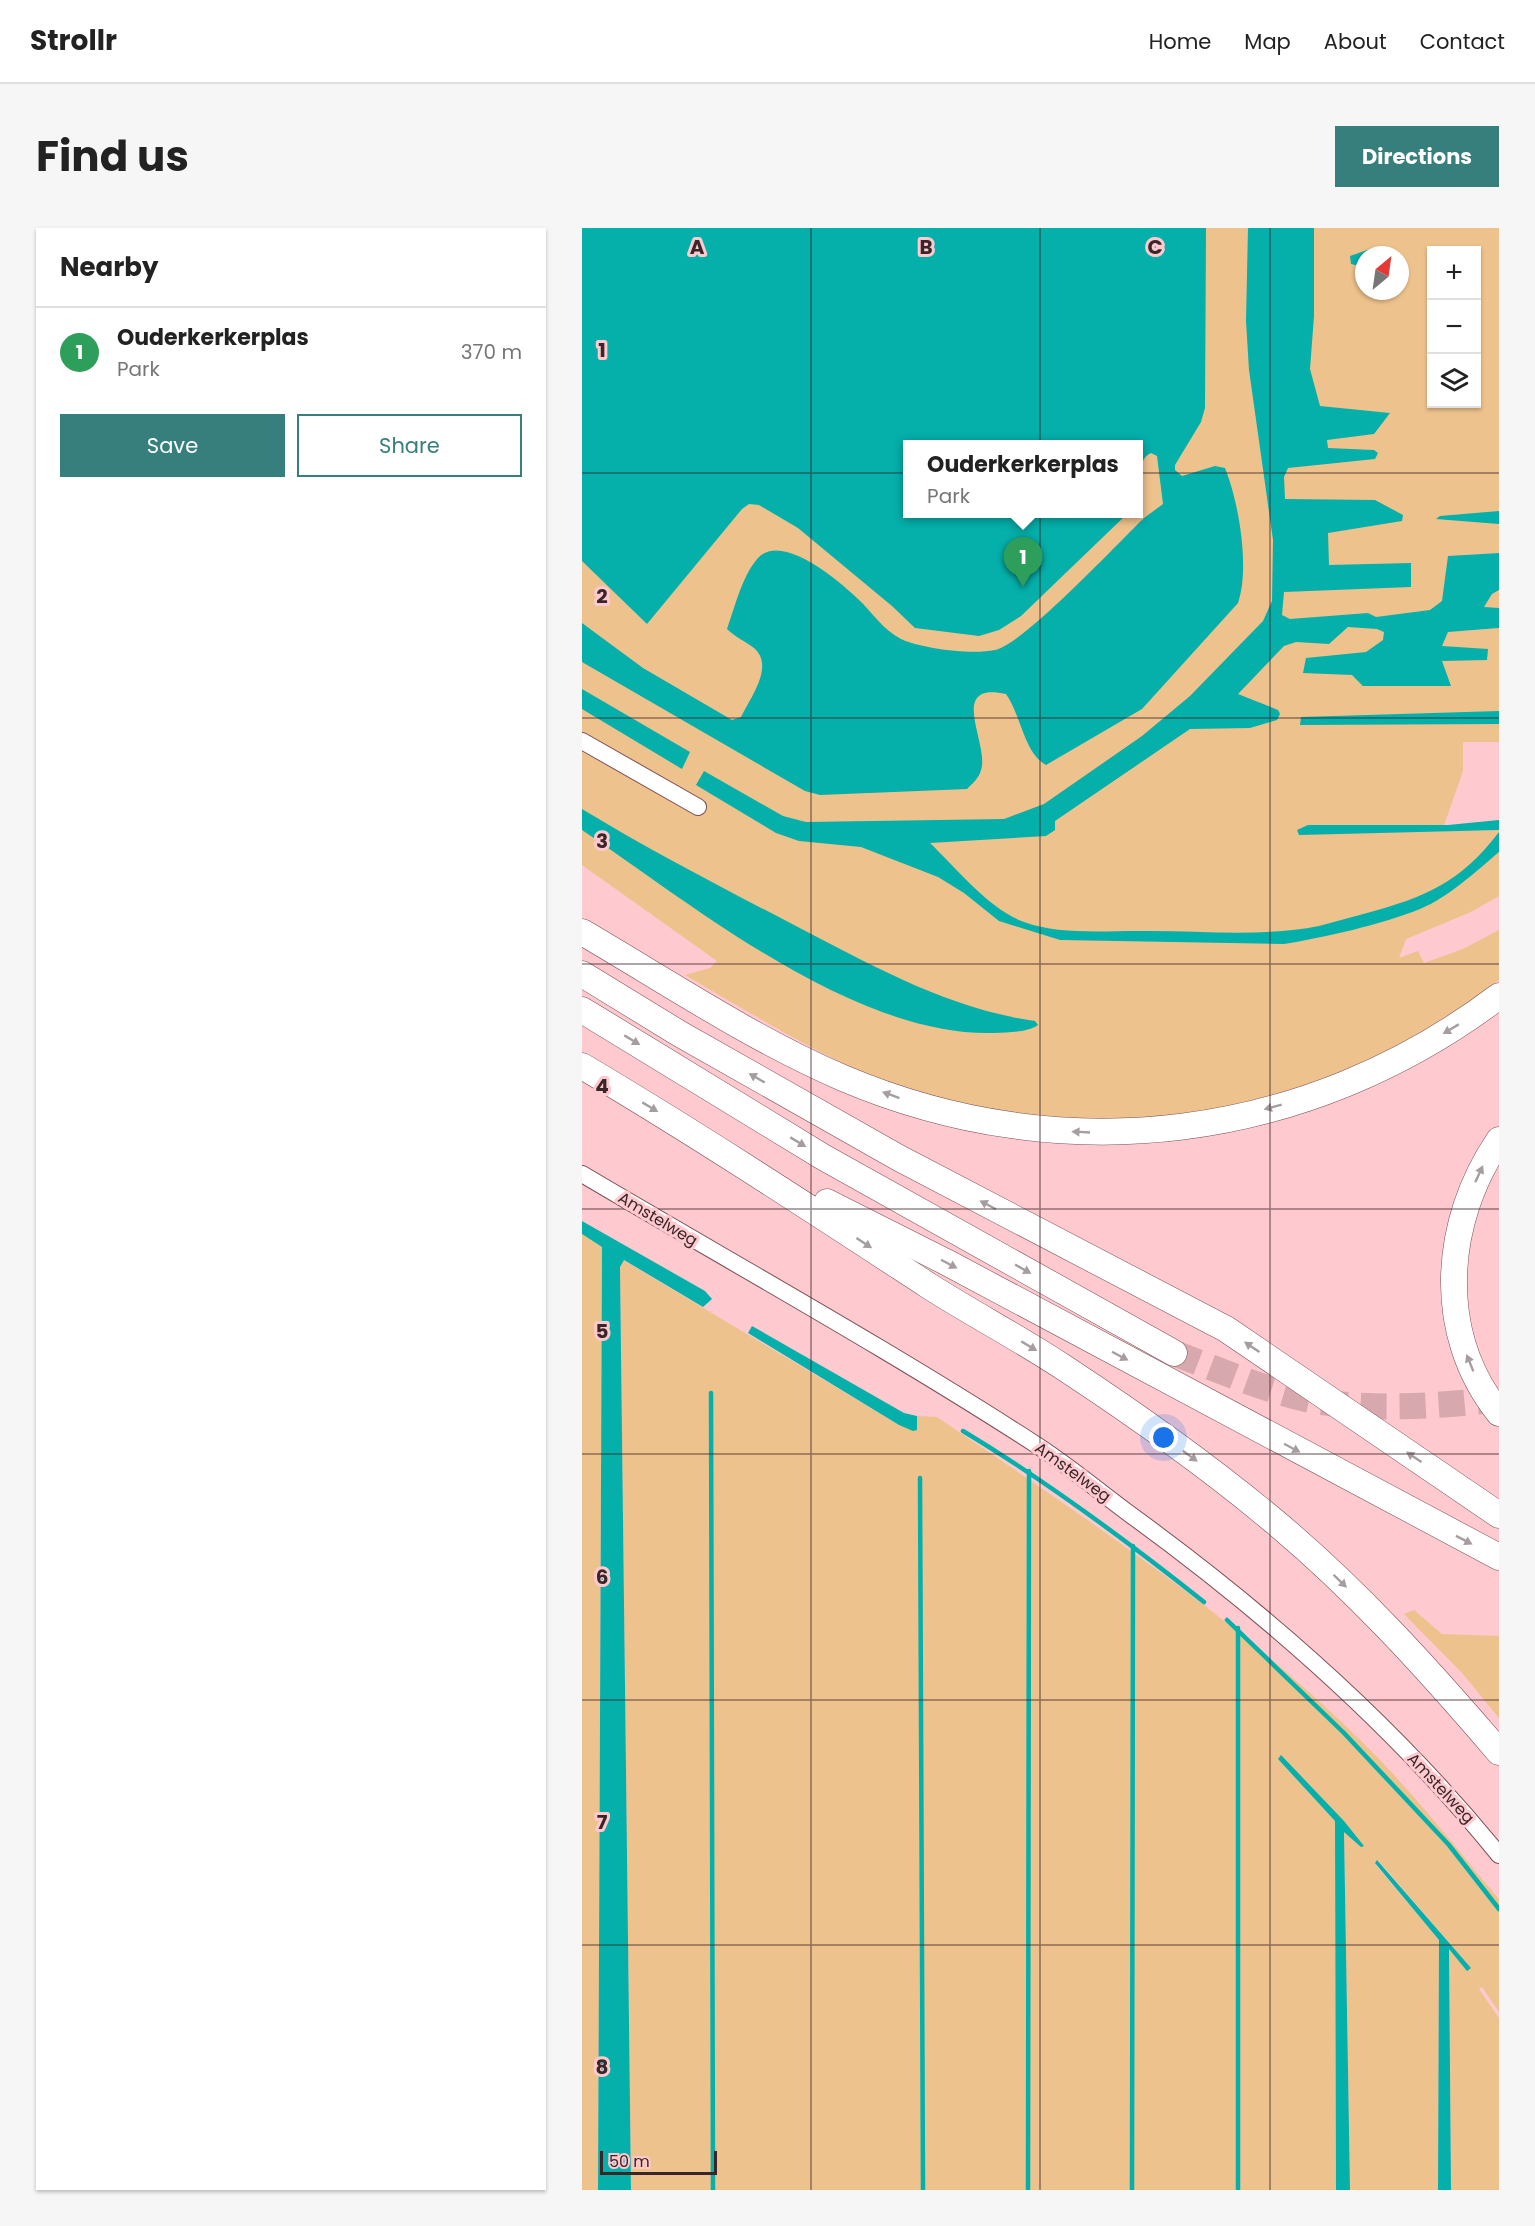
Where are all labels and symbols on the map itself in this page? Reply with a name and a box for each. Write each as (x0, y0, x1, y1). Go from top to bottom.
text: A (690, 233, 705, 261)
text: B (919, 233, 933, 261)
text: C (1147, 233, 1163, 261)
north arrow (1355, 246, 1409, 300)
text: 1 (598, 336, 606, 364)
pin: 1 (1004, 538, 1042, 587)
text: 2 (596, 582, 608, 610)
text: 3 (596, 827, 608, 855)
one-way arrow (1443, 1024, 1459, 1035)
one-way arrow (624, 1035, 640, 1046)
text: 4 (595, 1072, 609, 1100)
one-way arrow (748, 1073, 765, 1083)
one-way arrow (882, 1089, 900, 1099)
one-way arrow (642, 1101, 658, 1112)
one-way arrow (1264, 1102, 1282, 1112)
one-way arrow (1072, 1127, 1091, 1136)
one-way arrow (790, 1136, 807, 1147)
one-way arrow (1475, 1166, 1484, 1183)
street label: Amstelweg (614, 1186, 702, 1252)
one-way arrow (980, 1200, 997, 1210)
one-way arrow (856, 1237, 872, 1248)
one-way arrow (940, 1259, 957, 1269)
one-way arrow (1014, 1264, 1031, 1274)
text: 5 (596, 1317, 609, 1345)
one-way arrow (1021, 1341, 1037, 1352)
one-way arrow (1245, 1341, 1261, 1353)
one-way arrow (1112, 1351, 1129, 1361)
one-way arrow (1465, 1353, 1475, 1371)
your location (1149, 1423, 1178, 1452)
street label: Amstelweg (1030, 1436, 1116, 1508)
one-way arrow (1284, 1443, 1301, 1453)
one-way arrow (1181, 1450, 1197, 1462)
one-way arrow (1406, 1451, 1422, 1463)
one-way arrow (1456, 1535, 1473, 1544)
text: 6 (596, 1563, 608, 1591)
one-way arrow (1332, 1574, 1347, 1588)
street label: Amstelweg (1402, 1748, 1480, 1828)
text: 7 (597, 1808, 608, 1836)
text: 8 (596, 2053, 608, 2081)
scale bar (600, 2148, 717, 2176)

